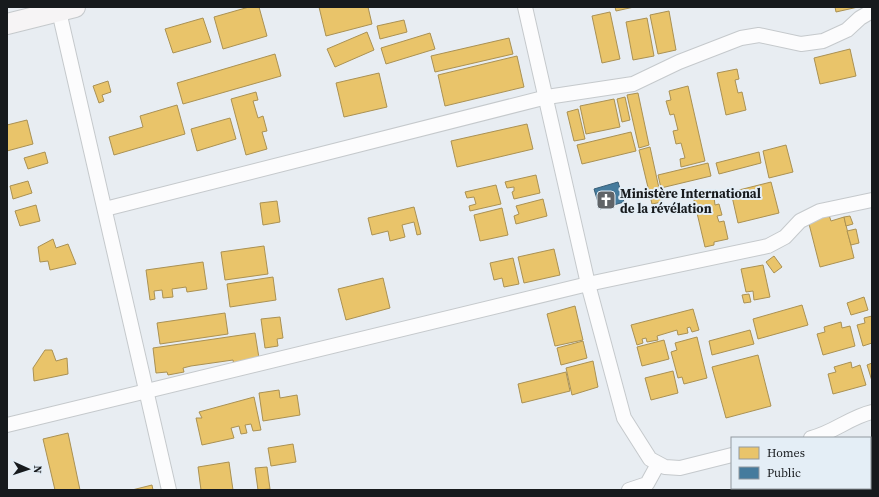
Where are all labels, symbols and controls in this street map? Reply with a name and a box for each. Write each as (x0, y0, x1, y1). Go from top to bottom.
place label: Ministère International de la révélation (620, 185, 761, 217)
church icon: Ministère International de la révélation (595, 189, 617, 211)
legend (731, 437, 871, 489)
text: Homes (767, 445, 805, 461)
north arrow (8, 449, 48, 489)
text: N (30, 465, 45, 474)
text: Public (767, 465, 801, 481)

